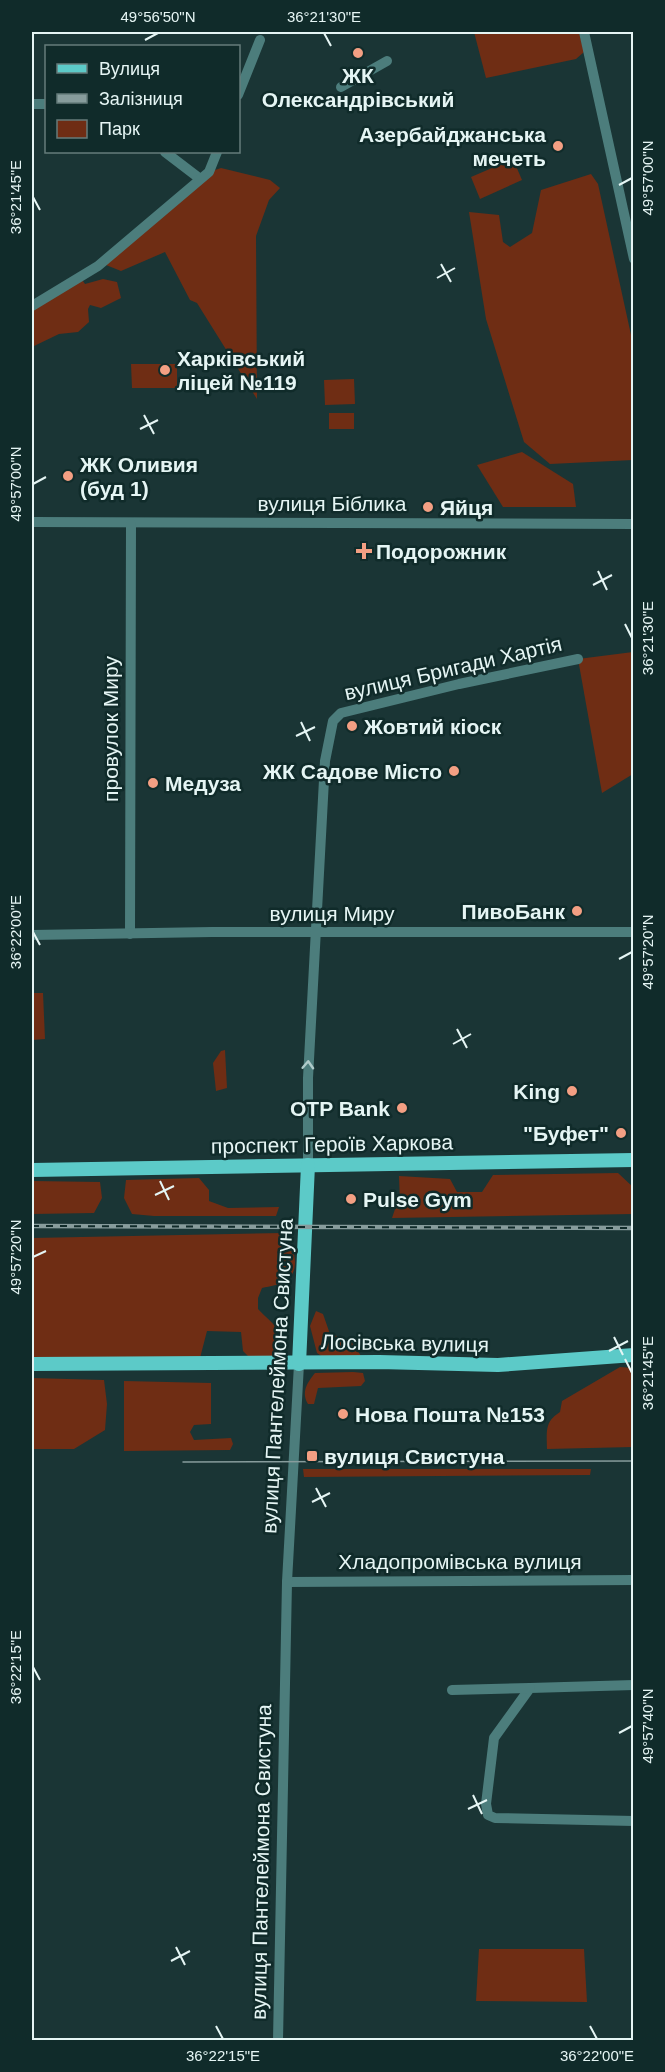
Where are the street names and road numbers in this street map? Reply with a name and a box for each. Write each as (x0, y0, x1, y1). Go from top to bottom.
street label: вулиця Біблика (258, 492, 407, 515)
street label: вулиця Бригади Хартія (342, 632, 564, 704)
street label: провулок Миру (99, 656, 122, 802)
street label: вулиця Миру (269, 902, 395, 925)
street label: проспект Героїв Харкова (211, 1130, 454, 1158)
street label: вулиця Пантелеймона Свистуна (257, 1217, 297, 1534)
street label: Лосівська вулиця (321, 1330, 489, 1356)
street label: Хладопромівська вулиця (338, 1550, 582, 1573)
street label: вулиця Пантелеймона Свистуна (247, 1704, 275, 2020)

